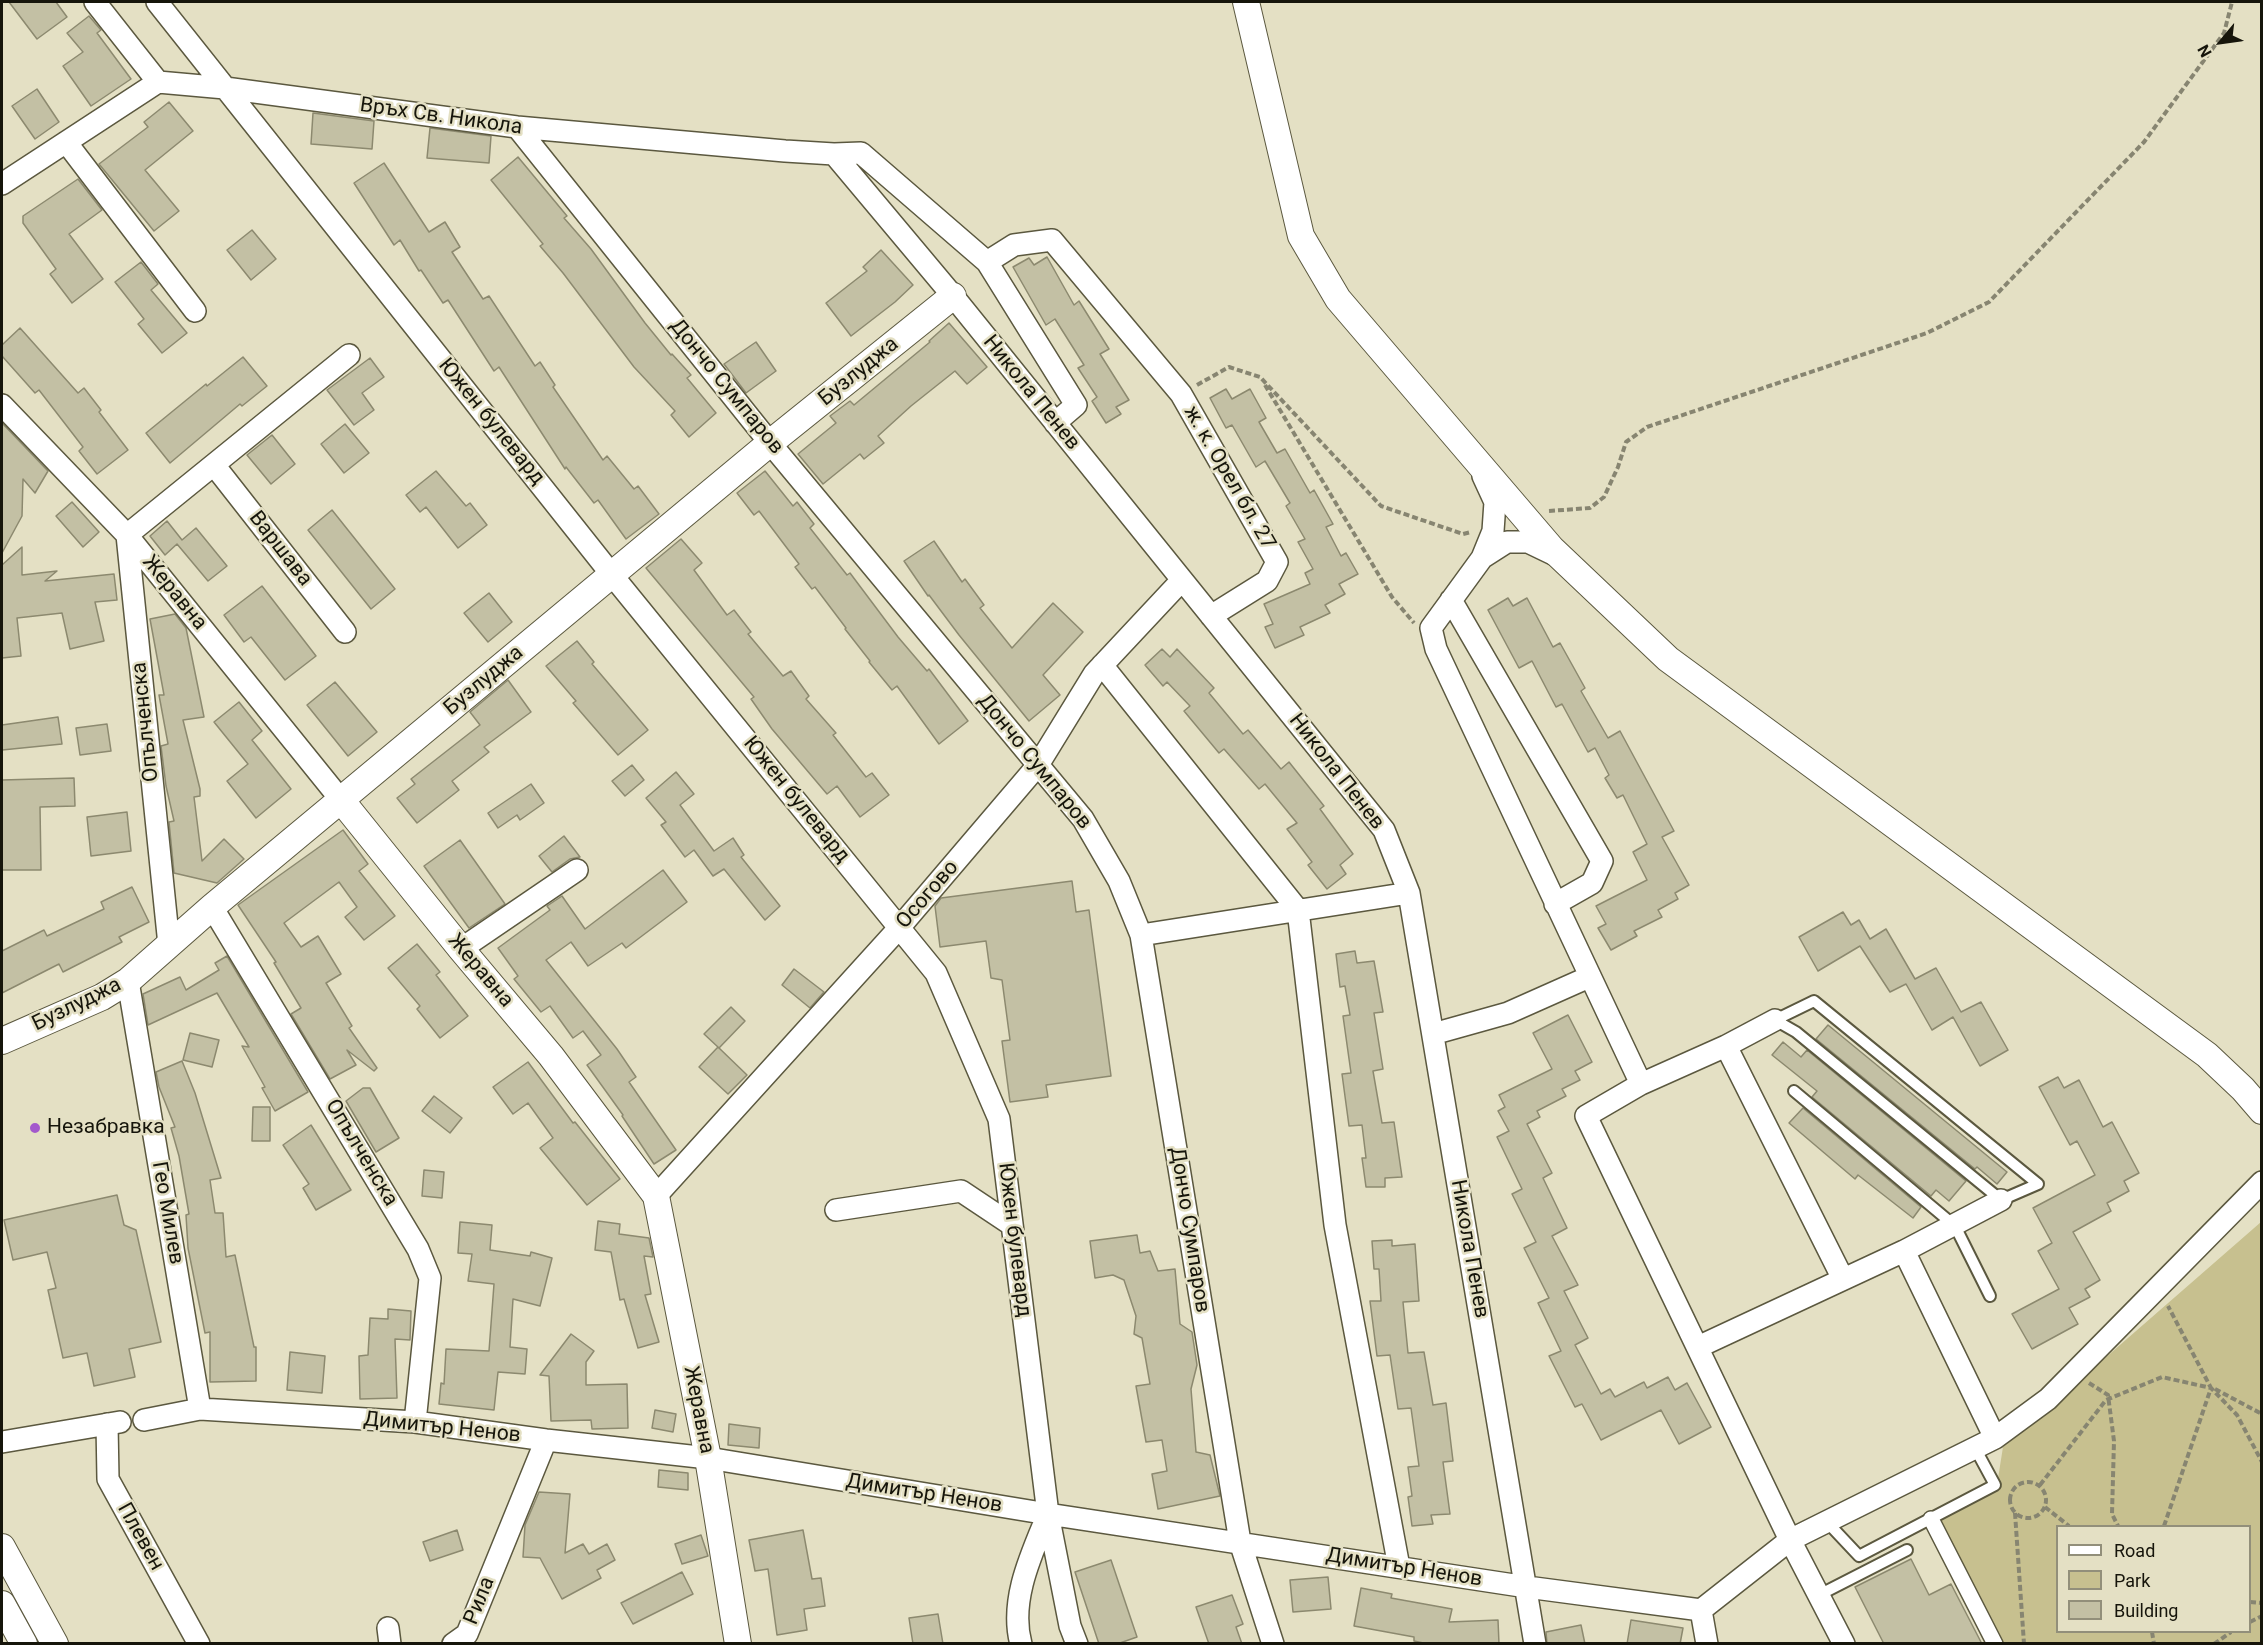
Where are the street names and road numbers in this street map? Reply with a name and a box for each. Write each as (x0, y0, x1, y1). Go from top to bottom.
street label: Връх Св. Никола (358, 93, 524, 141)
street label: Дончо Сумпаров (664, 314, 788, 460)
street label: Никола Пенев (977, 331, 1085, 455)
street label: Бузлуджа (814, 332, 904, 412)
street label: Южен булевард (432, 354, 550, 490)
street label: ж. к. Орел бл. 27 (1178, 402, 1280, 554)
street label: Варшава (243, 507, 317, 591)
street label: Жеравна (136, 551, 212, 635)
street label: Бузлуджа (439, 641, 529, 721)
street label: Опълченска (127, 661, 165, 783)
street label: Дончо Сумпаров (972, 689, 1096, 835)
street label: Никола Пенев (1283, 709, 1389, 835)
street label: Южен булевард (737, 732, 855, 868)
street label: Осогово (892, 856, 964, 934)
street label: Жеравна (442, 929, 518, 1013)
street label: Бузлуджа (29, 973, 125, 1037)
street label: Опълченска (319, 1095, 403, 1211)
street label: Дончо Сумпаров (1163, 1146, 1215, 1314)
street label: Гео Милев (146, 1160, 188, 1266)
street label: Южен булевард (992, 1161, 1036, 1319)
street label: Никола Пенев (1444, 1178, 1494, 1320)
street label: Жеравна (677, 1364, 719, 1456)
street label: Димитър Ненов (362, 1407, 522, 1449)
street label: Димитър Ненов (844, 1469, 1004, 1519)
street label: Плевен (111, 1499, 169, 1575)
street label: Димитър Ненов (1324, 1543, 1484, 1593)
street label: Рила (459, 1574, 501, 1628)

